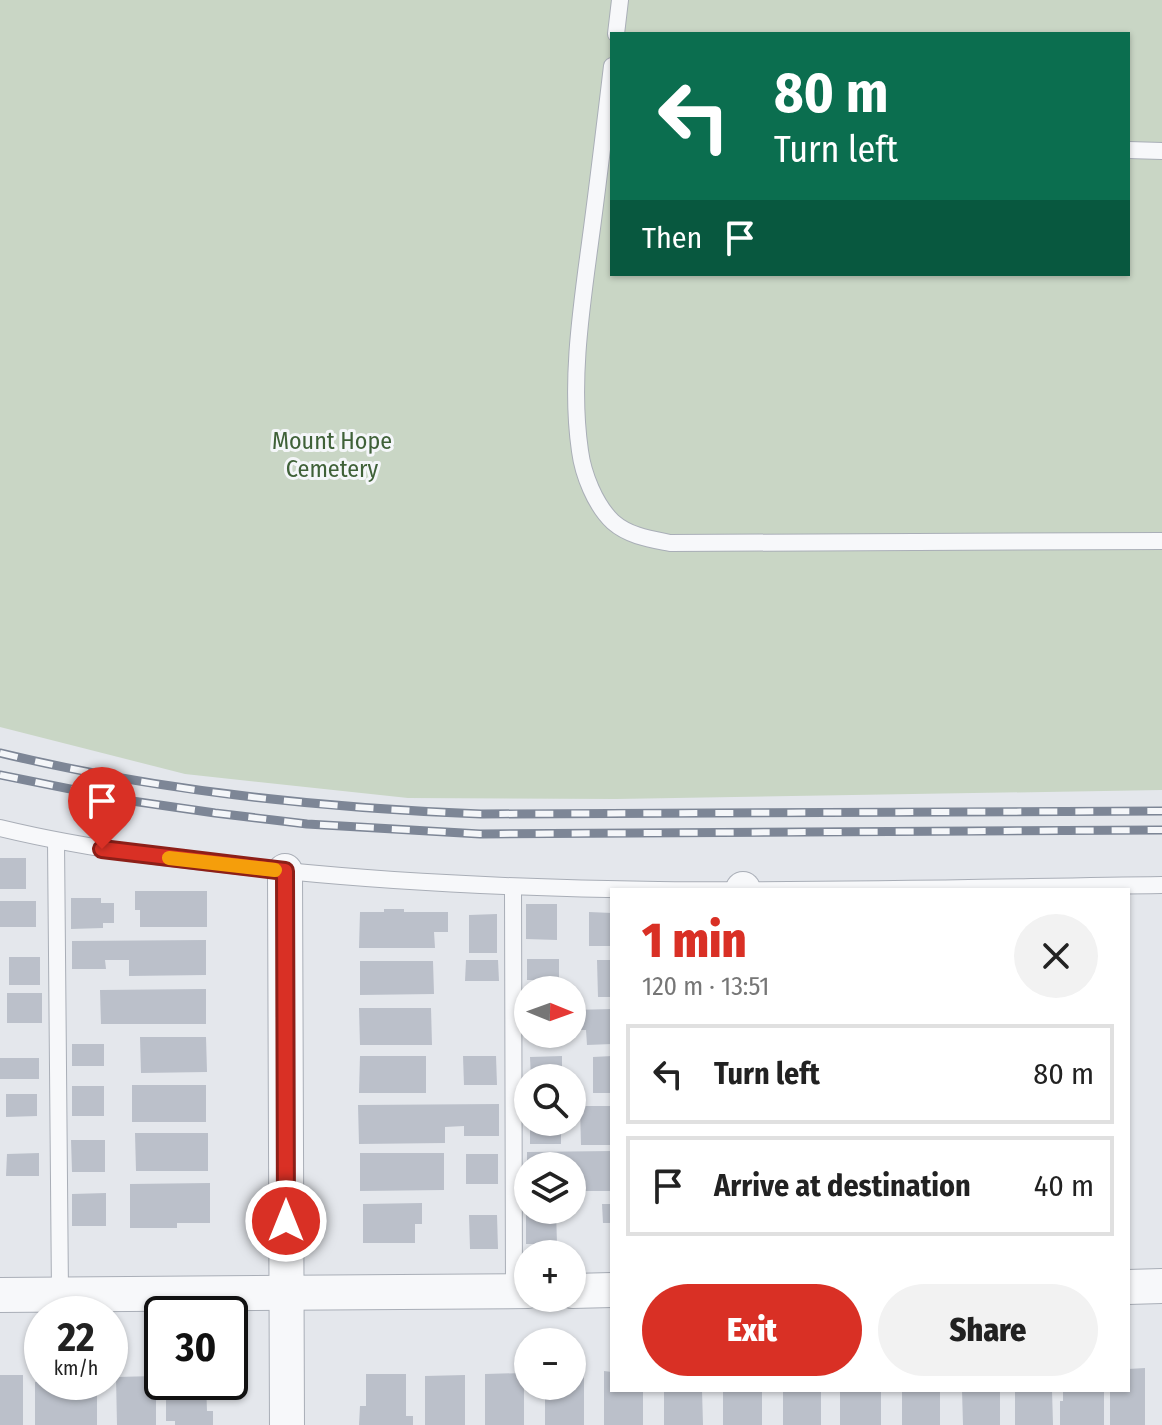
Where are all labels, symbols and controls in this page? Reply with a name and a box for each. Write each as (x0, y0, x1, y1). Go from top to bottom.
text: 80 m (774, 60, 889, 127)
icon: left (642, 64, 746, 168)
text: Turn left (774, 128, 898, 172)
icon: arrive (718, 216, 762, 260)
text: Then (642, 220, 702, 256)
park label: Mount Hope Cemetery (272, 427, 392, 483)
pin (68, 767, 136, 849)
icon: arrive (80, 779, 124, 823)
text: 1 min (642, 912, 746, 970)
button: close (1014, 914, 1098, 998)
text: 120 m · 13:51 (642, 971, 769, 1002)
north arrow (514, 976, 586, 1048)
map controls (514, 976, 586, 1400)
icon: left (646, 1052, 690, 1096)
text: Turn left (714, 1056, 820, 1092)
text: 80 m (1033, 1056, 1094, 1092)
button: search (514, 1064, 586, 1136)
button: layers (514, 1152, 586, 1224)
icon: arrive (646, 1164, 690, 1208)
text: Arrive at destination (714, 1168, 971, 1204)
text: 40 m (1034, 1168, 1094, 1204)
position arrow (244, 1179, 328, 1263)
button: + (514, 1240, 586, 1312)
button: Exit (642, 1284, 862, 1376)
button: Share (878, 1284, 1098, 1376)
speed limit sign: 30 (144, 1296, 248, 1400)
text: 22 (57, 1314, 95, 1362)
button: − (514, 1328, 586, 1400)
text: km/h (54, 1356, 98, 1380)

